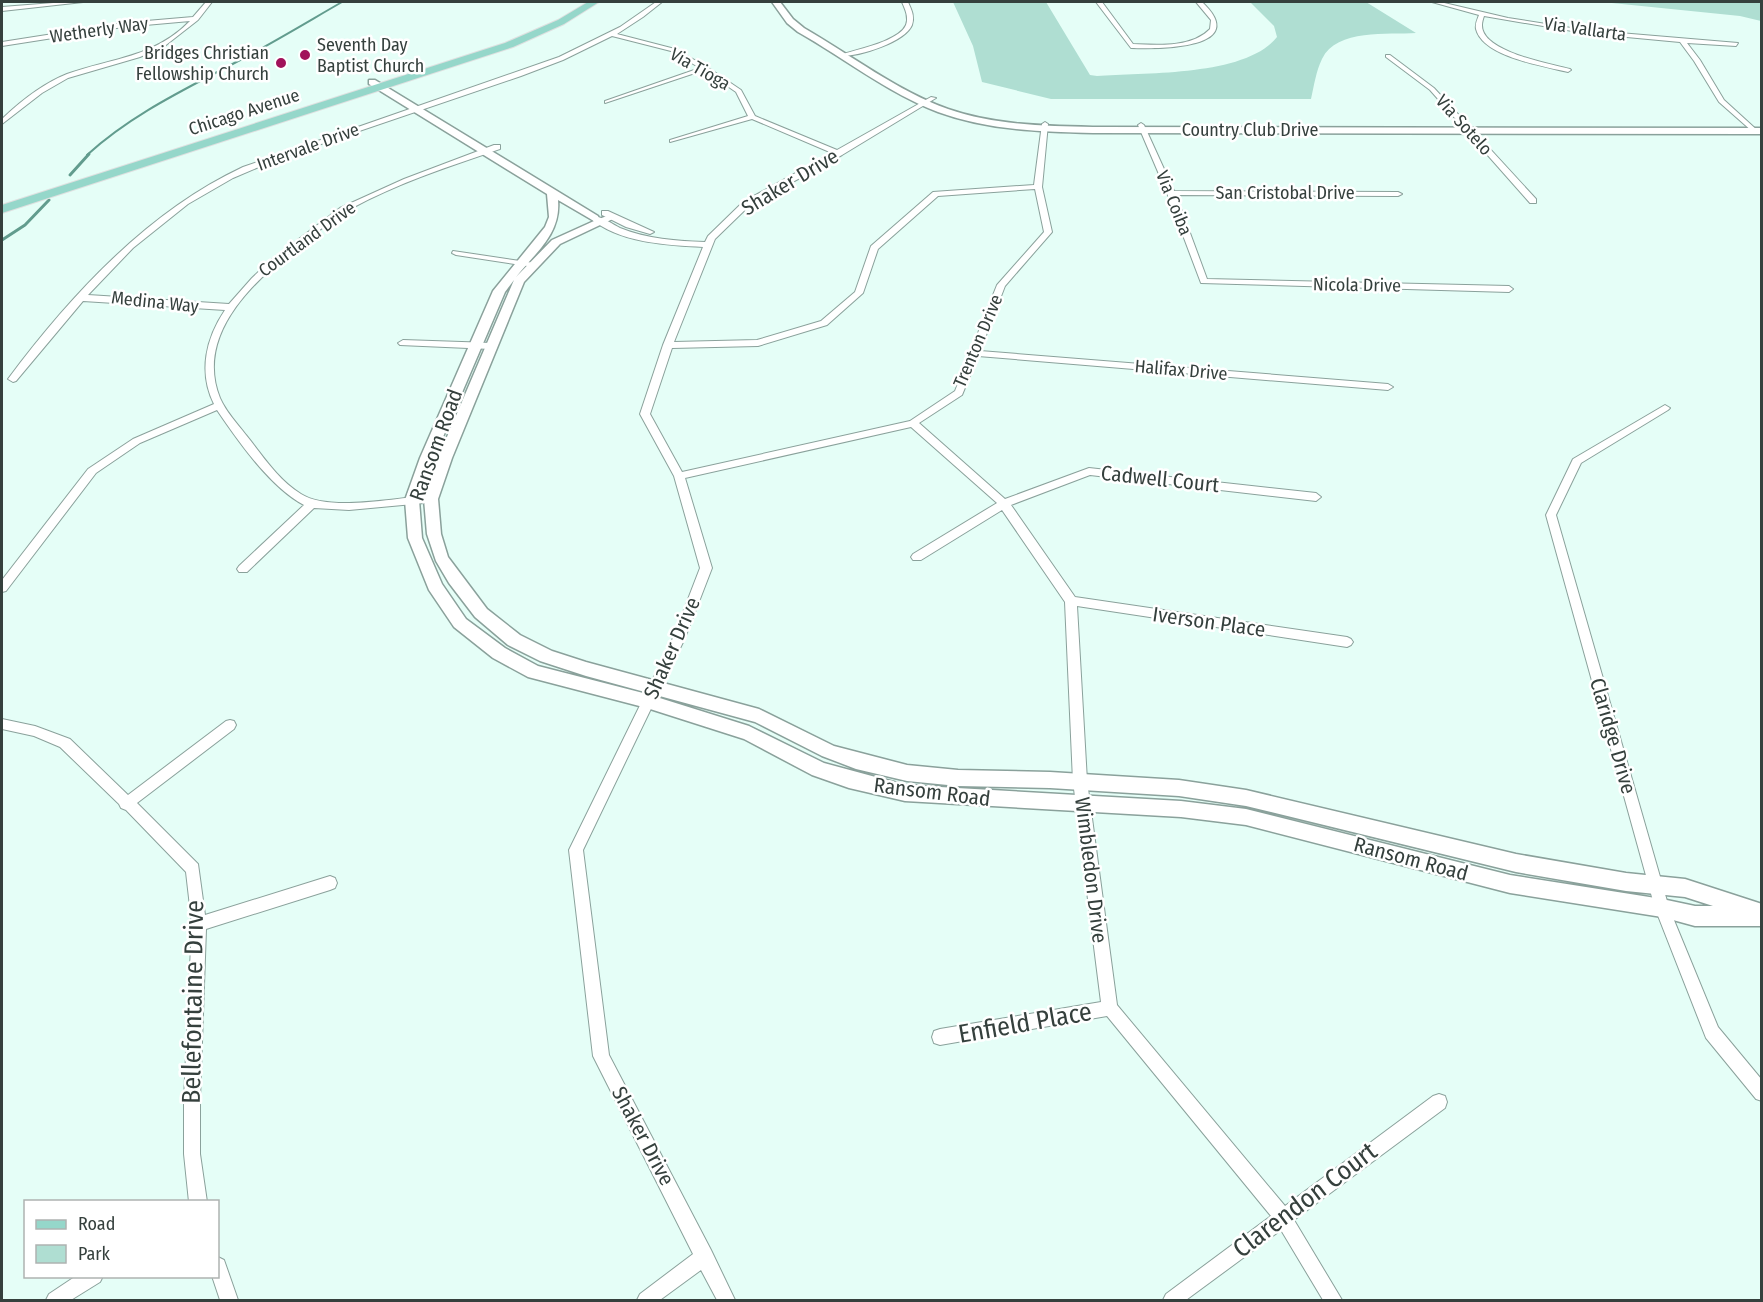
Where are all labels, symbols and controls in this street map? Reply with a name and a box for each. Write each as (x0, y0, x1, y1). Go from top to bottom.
street label: Wetherly Way (48, 12, 150, 48)
street label: Via Vallarta (1542, 12, 1628, 46)
place label: Seventh Day Baptist Church (317, 34, 424, 77)
place label: Bridges Christian Fellowship Church (136, 42, 269, 85)
street label: Via Tioga (666, 43, 734, 95)
marker: Seventh Day Baptist Church (298, 48, 312, 62)
marker: Bridges Christian Fellowship Church (274, 56, 288, 70)
street label: Chicago Avenue (186, 84, 302, 140)
street label: Via Sotelo (1431, 90, 1497, 160)
street label: Intervale Drive (254, 118, 362, 176)
street label: Country Club Drive (1182, 119, 1318, 141)
street label: Shaker Drive (737, 143, 843, 221)
street label: Via Coiba (1151, 167, 1197, 239)
street label: San Cristobal Drive (1215, 182, 1355, 204)
street label: Courtland Drive (254, 196, 360, 282)
street label: Nicola Drive (1313, 273, 1401, 297)
street label: Medina Way (110, 286, 200, 318)
street label: Trenton Drive (949, 291, 1007, 391)
street label: Halifax Drive (1134, 355, 1228, 385)
street label: Ransom Road (404, 385, 468, 505)
street label: Cadwell Court (1100, 460, 1220, 498)
street label: Shaker Drive (638, 593, 706, 703)
street label: Iverson Place (1151, 601, 1267, 643)
street label: Claridge Drive (1584, 675, 1642, 797)
street label: Ransom Road (872, 772, 992, 812)
street label: Wimbledon Drive (1069, 796, 1113, 944)
street label: Ransom Road (1351, 831, 1471, 887)
street label: Bellefontaine Drive (176, 900, 210, 1104)
street label: Enfield Place (956, 996, 1094, 1050)
street label: Shaker Drive (606, 1082, 680, 1190)
street label: Clarendon Court (1227, 1135, 1384, 1264)
legend (24, 1200, 219, 1278)
text: Road (78, 1213, 115, 1235)
text: Park (78, 1243, 111, 1265)

